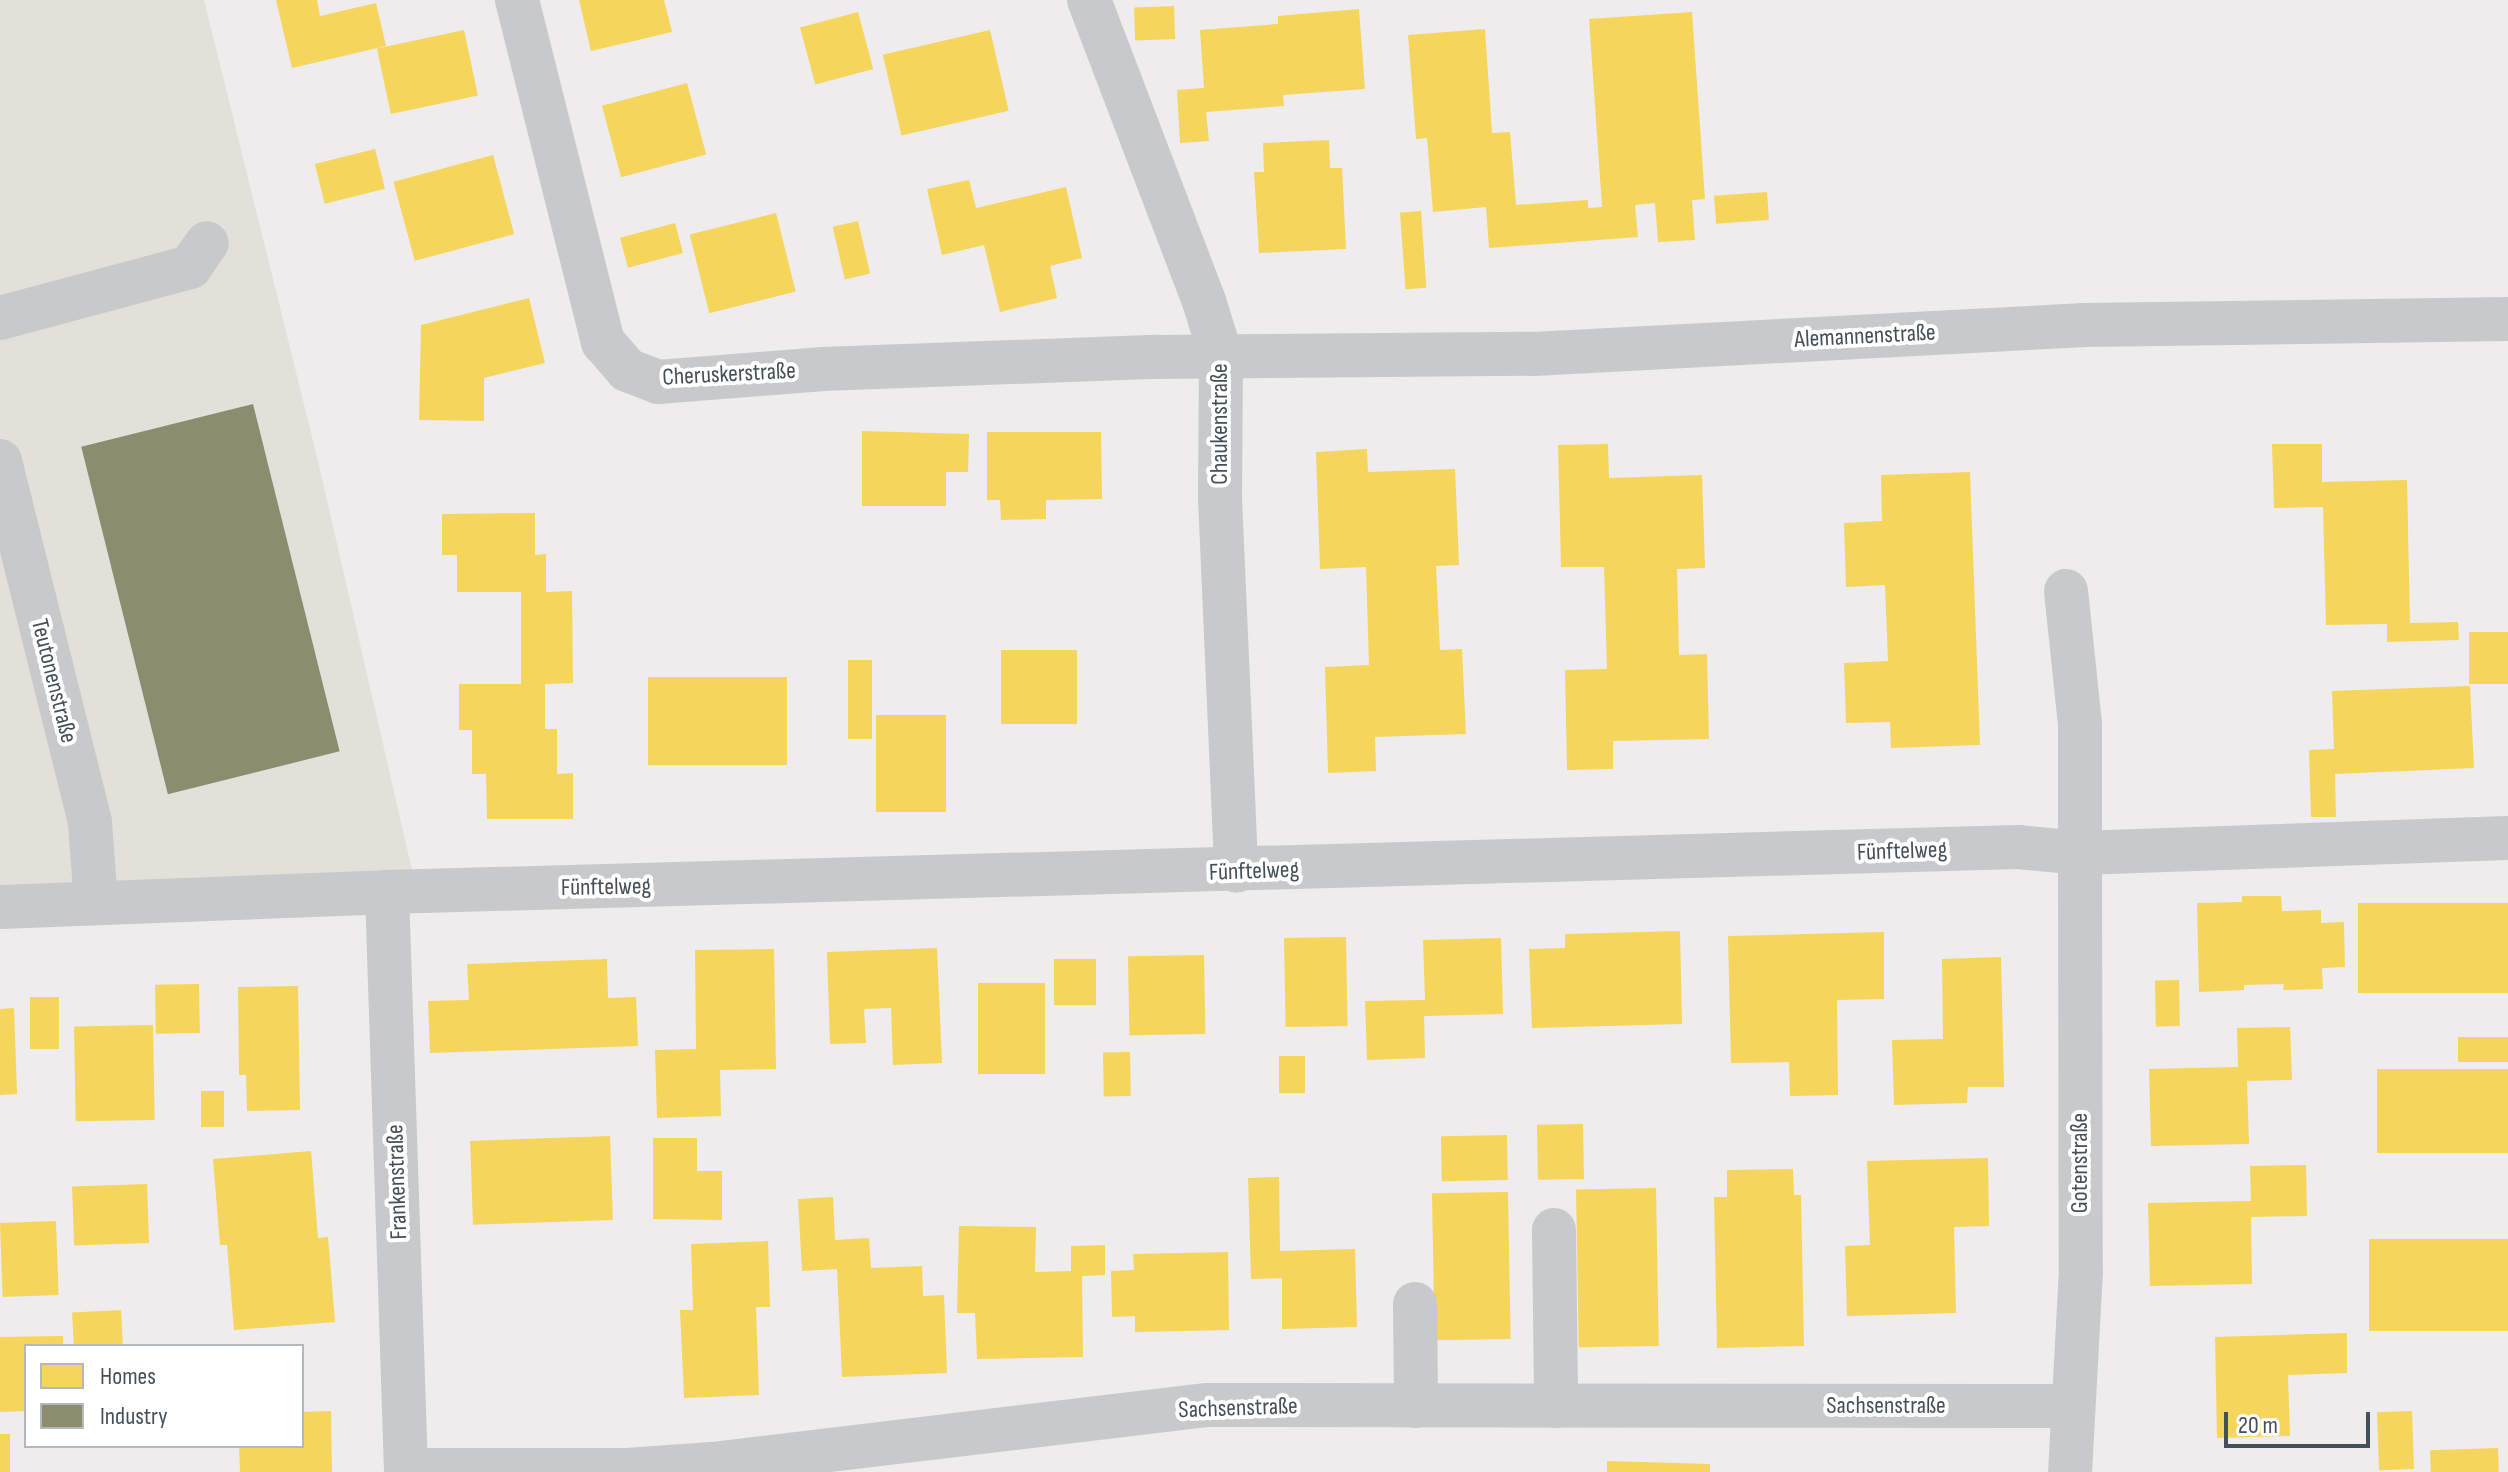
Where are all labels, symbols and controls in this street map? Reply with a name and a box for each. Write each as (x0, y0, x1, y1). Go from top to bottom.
street label: Alemannenstraße (1794, 318, 1936, 354)
street label: Cheruskerstraße (662, 356, 796, 392)
street label: Chaukenstraße (1206, 363, 1234, 485)
street label: Teutonenstraße (25, 616, 83, 746)
street label: Fünftelweg (1856, 835, 1948, 867)
street label: Fünftelweg (1208, 855, 1300, 887)
street label: Fünftelweg (561, 872, 651, 902)
street label: Gotenstraße (2066, 1113, 2094, 1213)
street label: Frankenstraße (381, 1124, 413, 1240)
legend (24, 1344, 304, 1448)
text: Homes (100, 1362, 156, 1391)
street label: Sachsenstraße (1178, 1392, 1298, 1424)
street label: Sachsenstraße (1826, 1392, 1946, 1420)
scale bar (2228, 1396, 2374, 1446)
text: Industry (100, 1402, 167, 1431)
text: 20 m (2238, 1411, 2278, 1440)

